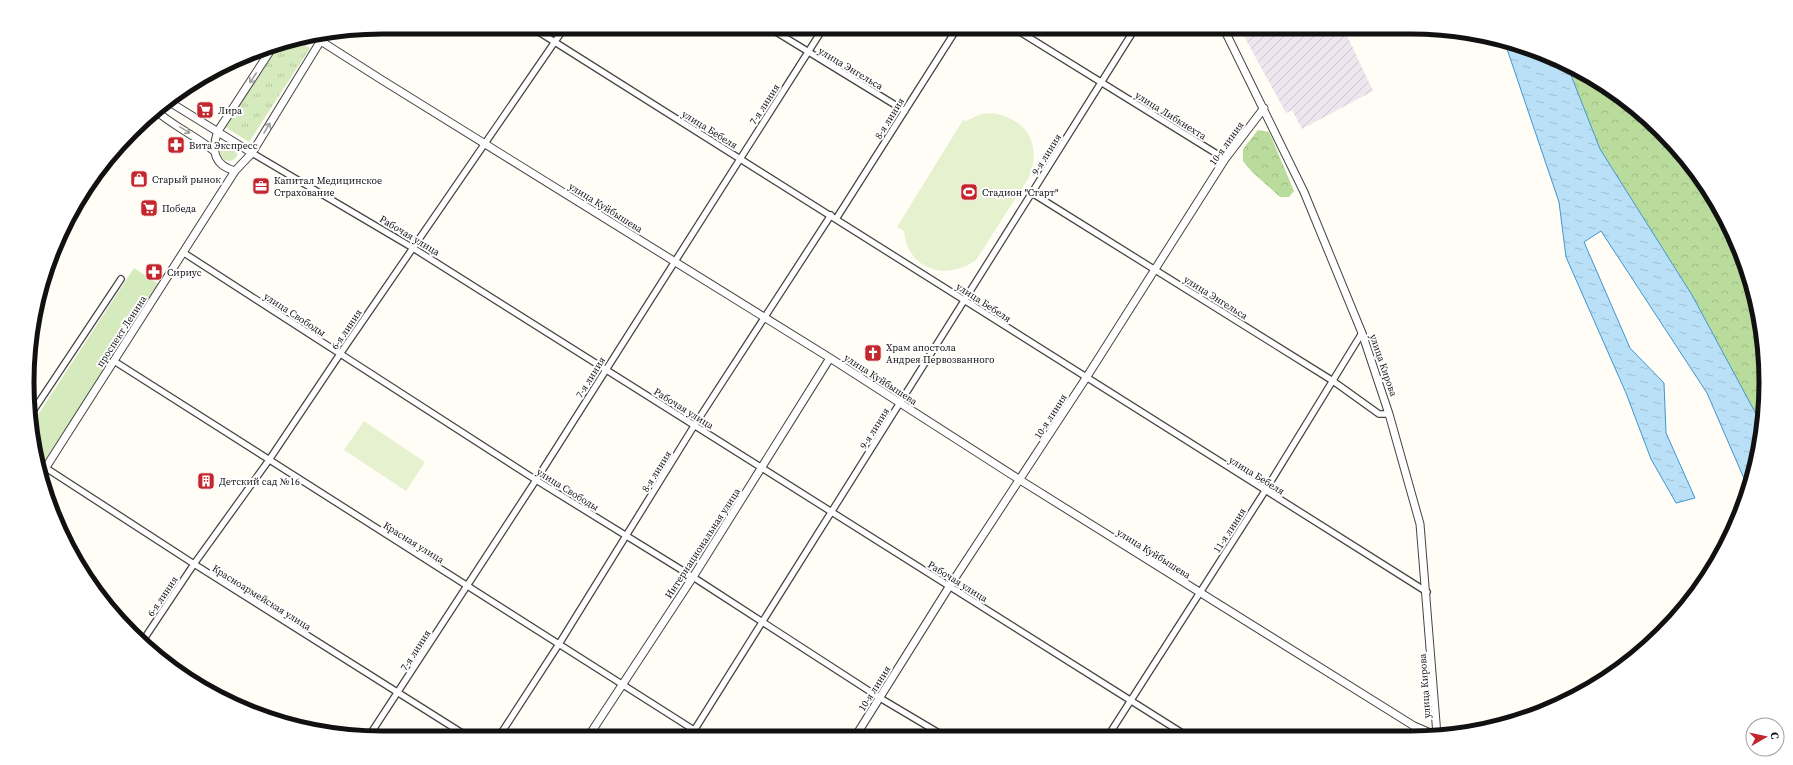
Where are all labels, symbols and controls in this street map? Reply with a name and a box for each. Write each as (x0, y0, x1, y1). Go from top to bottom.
street label: улица Энгельса (816, 44, 886, 93)
one-way arrow (249, 72, 257, 83)
street label: 7-я линия (746, 81, 782, 127)
street label: улица Либкнехта (1133, 88, 1210, 143)
street label: 8-я линия (872, 95, 907, 141)
supermarket icon: Лира (195, 100, 215, 120)
place label: Лира (218, 104, 243, 117)
street label: улица Бебеля (680, 107, 740, 152)
street label: 10-я линия (1206, 119, 1247, 168)
one-way arrow (263, 123, 271, 134)
one-way arrow (179, 127, 191, 135)
street label: 9-я линия (1029, 131, 1064, 177)
pharmacy icon: Вита Экспресс (166, 135, 186, 155)
place label: Вита Экспресс (189, 139, 258, 152)
shop icon: Старый рынок (129, 169, 149, 189)
place label: Старый рынок (152, 173, 221, 186)
place label: Капитал Медицинское Страхование (274, 174, 382, 199)
office icon: Капитал Медицинское Страхование (251, 176, 271, 196)
street label: улица Куйбышева (566, 179, 646, 236)
sports icon: Стадион "Старт" (959, 182, 979, 202)
place label: Стадион "Старт" (982, 186, 1059, 199)
supermarket icon: Победа (139, 198, 159, 218)
place label: Победа (162, 202, 197, 215)
street label: Рабочая улица (377, 212, 443, 259)
pharmacy icon: Сириус (144, 262, 164, 282)
place label: Сириус (167, 266, 202, 279)
street label: улица Энгельса (1181, 273, 1251, 323)
street label: улица Бебеля (954, 280, 1014, 325)
street label: улица Свободы (261, 290, 329, 340)
street label: проспект Ленина (93, 292, 150, 369)
street label: 6-я линия (328, 307, 365, 352)
street label: улица Кирова (1367, 332, 1401, 399)
place label: Храм апостола Андрея Первозванного (886, 341, 995, 366)
church icon: Храм апостола Андрея Первозванного (863, 343, 883, 363)
street label: улица Куйбышева (842, 351, 921, 408)
street label: 7-я линия (573, 354, 608, 400)
street label: Рабочая улица (651, 385, 717, 432)
street label: 10-я линия (1031, 391, 1070, 441)
street label: 9-я линия (857, 405, 892, 451)
street label: 8-я линия (639, 448, 674, 494)
street label: улица Бебеля (1227, 453, 1287, 498)
street label: улица Свободы (534, 465, 602, 514)
building icon: Детский сад №16 (196, 471, 216, 491)
place label: Детский сад №16 (219, 475, 300, 488)
street label: Интернациональная улица (662, 485, 744, 601)
street label: 11-я линия (1210, 505, 1249, 555)
street label: Красная улица (381, 519, 447, 567)
street label: улица Куйбышева (1114, 525, 1194, 582)
street label: Рабочая улица (925, 558, 991, 605)
street label: Красноармейская улица (210, 562, 314, 634)
street label: 6-я линия (144, 574, 181, 619)
street label: 7-я линия (397, 627, 433, 673)
street label: улица Кирова (1416, 652, 1433, 719)
street label: 10-я линия (855, 663, 893, 713)
north arrow (1745, 717, 1785, 757)
text: С (1766, 731, 1782, 740)

